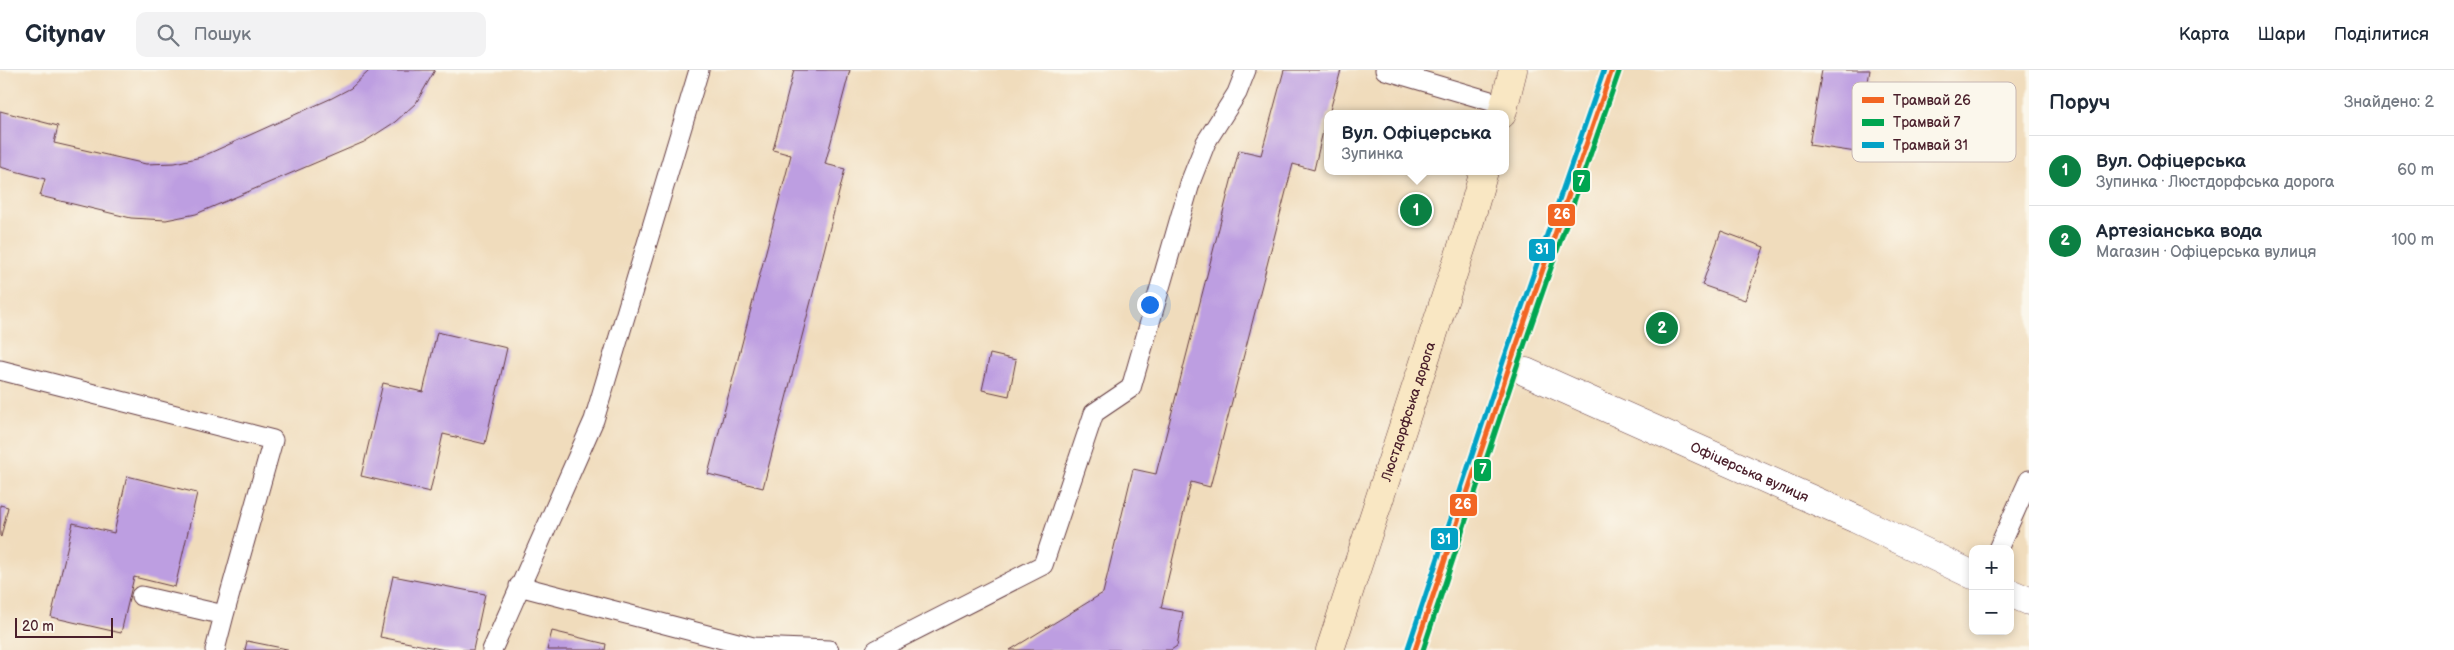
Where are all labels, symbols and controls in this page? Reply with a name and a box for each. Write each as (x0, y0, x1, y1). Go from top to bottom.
search box (136, 12, 486, 57)
text: Citynav (25, 20, 106, 49)
icon: search (154, 21, 182, 49)
text: Пошук (194, 23, 251, 46)
text: Карта (2179, 24, 2229, 45)
text: Шари (2257, 24, 2306, 45)
text: Поділитися (2334, 24, 2429, 45)
legend (1852, 82, 2016, 162)
text: Поруч (2049, 90, 2110, 115)
text: Трамвай 26 (1893, 92, 1971, 109)
text: Знайдено: 2 (2344, 93, 2434, 112)
popup (1324, 110, 1509, 175)
text: Трамвай 7 (1893, 114, 1961, 131)
text: Вул. Офіцерська (1342, 122, 1491, 145)
text: Трамвай 31 (1893, 137, 1968, 154)
text: Зупинка (1342, 145, 1403, 164)
text: Вул. Офіцерська (2096, 150, 2246, 173)
text: 1 (2062, 161, 2068, 180)
text: 60 m (2397, 161, 2434, 180)
line badge: 7 (1572, 169, 1591, 193)
text: 7 (1577, 173, 1585, 190)
text: Зупинка · Люстдорфська дорога (2096, 173, 2335, 192)
pin: 1 (1400, 191, 1432, 229)
line badge: 26 (1547, 203, 1576, 227)
text: 26 (1554, 206, 1570, 223)
text: Артезіанська вода (2096, 220, 2262, 243)
text: 2 (2060, 231, 2070, 250)
text: 100 m (2391, 231, 2434, 250)
line badge: 31 (1528, 238, 1556, 262)
text: 31 (1535, 241, 1549, 258)
text: Магазин · Офіцерська вулиця (2096, 243, 2316, 262)
your location (1137, 292, 1163, 318)
pin: 2 (1646, 309, 1678, 347)
street label: Люстдорфська дорога (1377, 339, 1439, 484)
street label: Офіцерська вулиця (1688, 438, 1812, 506)
line badge: 7 (1473, 458, 1492, 482)
text: 7 (1479, 461, 1487, 478)
line badge: 26 (1449, 493, 1478, 517)
text: 26 (1455, 496, 1471, 513)
line badge: 31 (1430, 527, 1459, 551)
text: 31 (1437, 531, 1451, 548)
map controls (1969, 545, 2014, 635)
button: + (1969, 545, 2014, 590)
button: − (1969, 590, 2014, 635)
scale bar (15, 615, 112, 638)
text: 20 m (22, 618, 54, 635)

